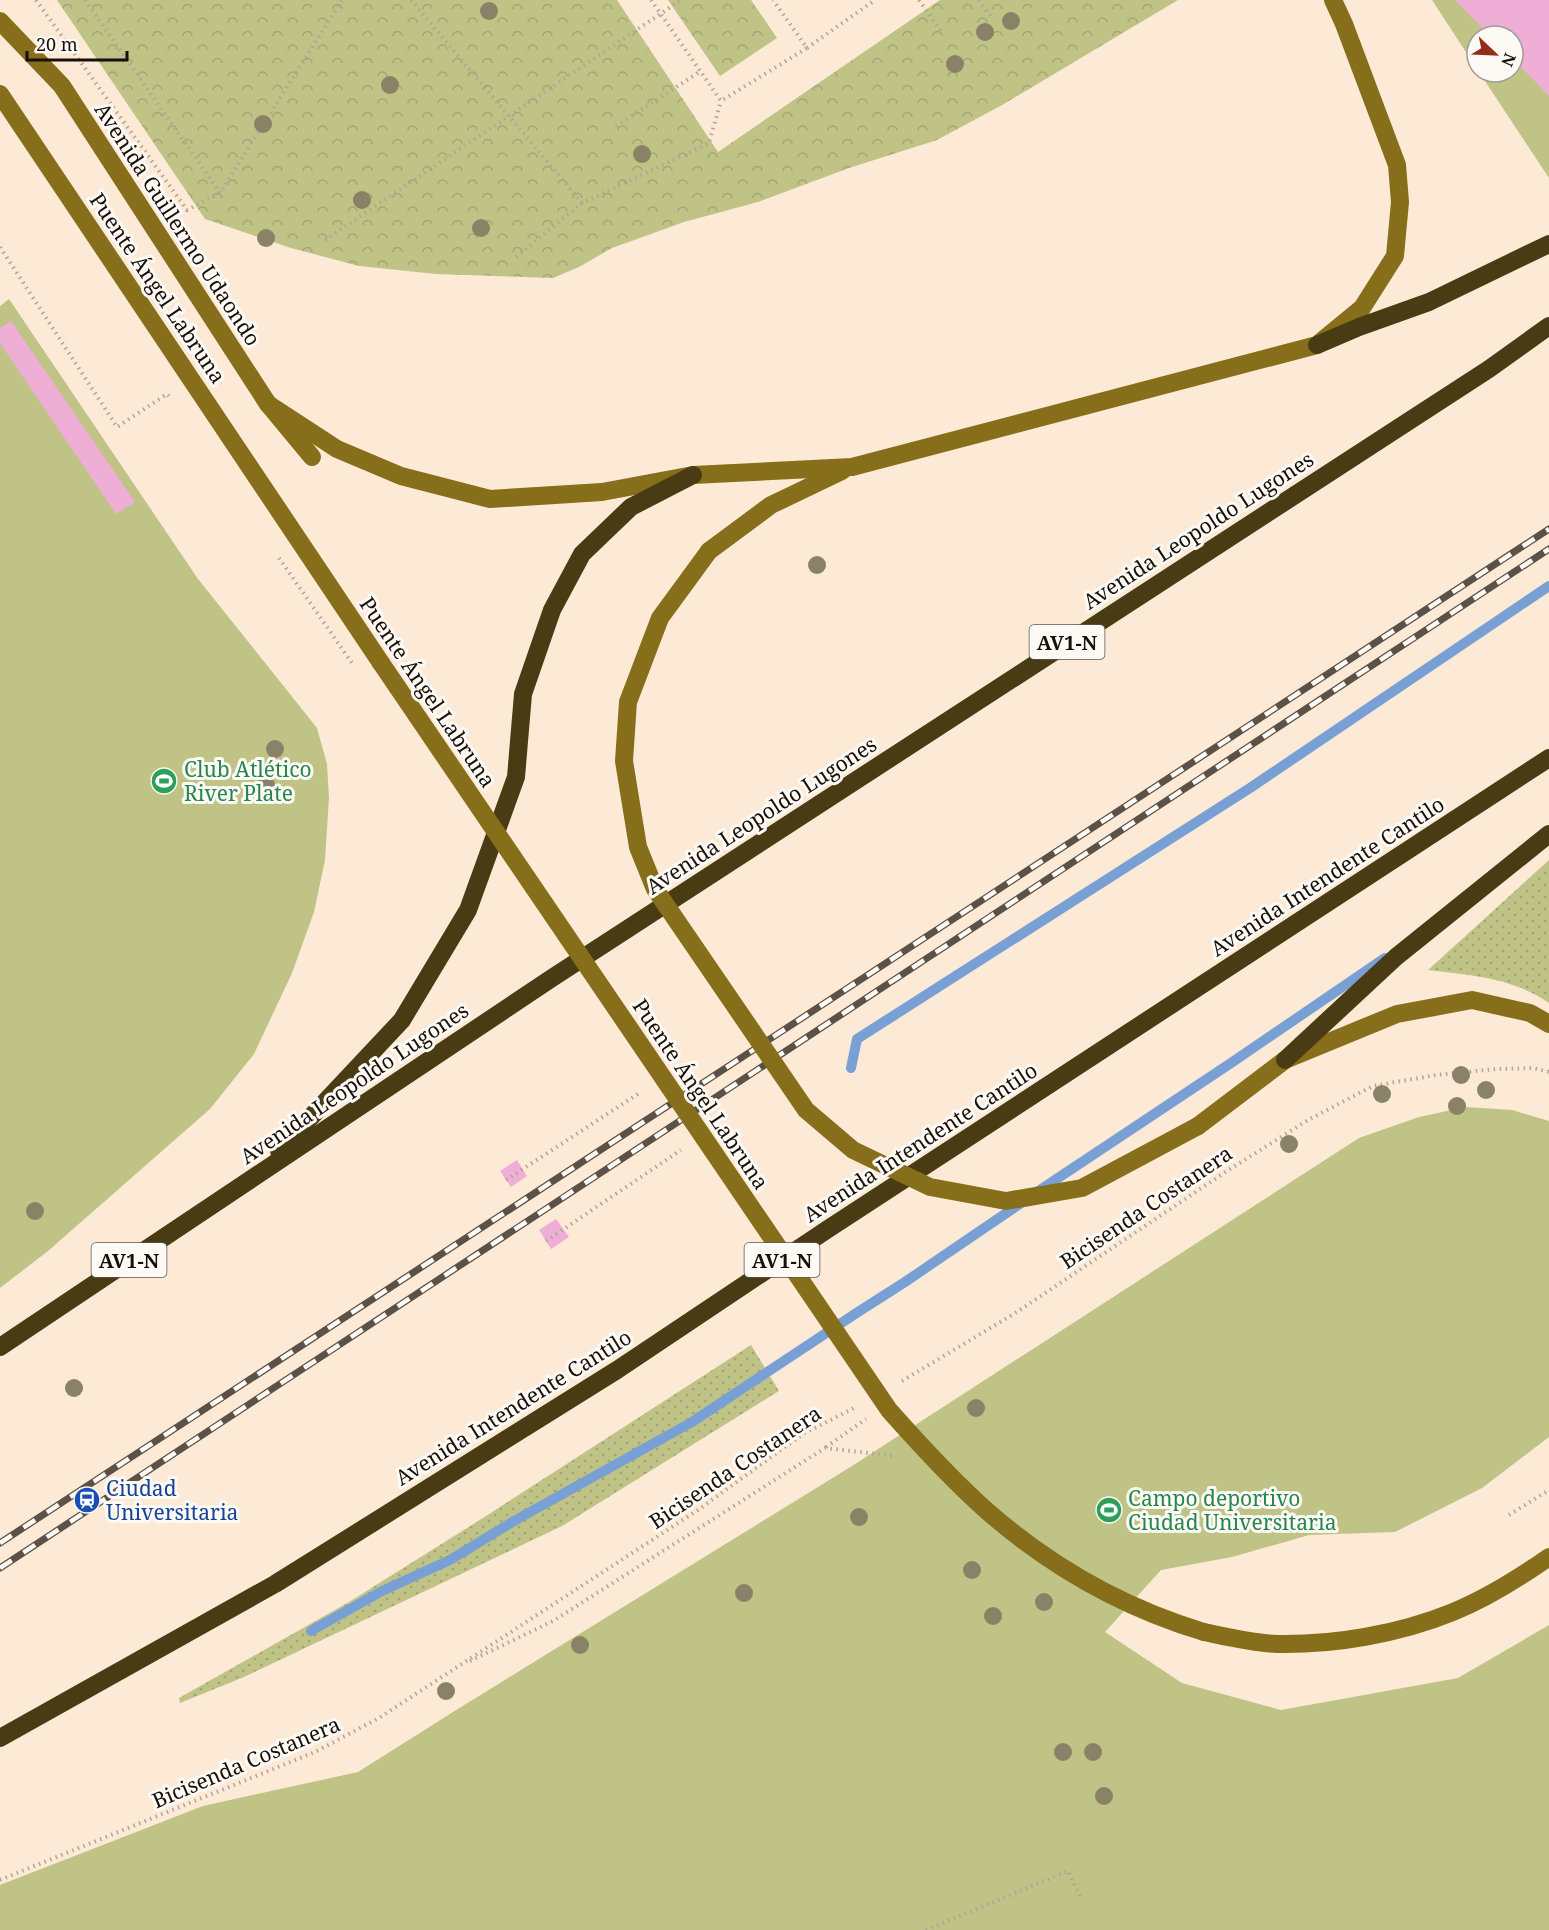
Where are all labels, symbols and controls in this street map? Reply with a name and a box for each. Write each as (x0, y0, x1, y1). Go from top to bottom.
scale bar (27, 24, 128, 62)
north arrow (1465, 24, 1525, 84)
text: 20 m (36, 32, 78, 56)
text: N (1496, 50, 1521, 70)
street label: Avenida Guillermo Udaondo (89, 97, 267, 351)
street label: Puente Ángel Labruna (84, 187, 232, 389)
street label: Avenida Leopoldo Lugones (1077, 445, 1319, 615)
street label: Puente Ángel Labruna (354, 591, 502, 793)
road number: AV1-N (1030, 625, 1104, 659)
street label: Avenida Leopoldo Lugones (640, 730, 882, 900)
place label: Club Atlético River Plate (184, 755, 312, 807)
sports icon: Club Atlético River Plate (149, 766, 179, 796)
street label: Avenida Intendente Cantilo (1205, 790, 1449, 962)
street label: Puente Ángel Labruna (627, 993, 775, 1195)
street label: Avenida Leopoldo Lugones (234, 996, 474, 1170)
street label: Avenida Intendente Cantilo (798, 1056, 1042, 1228)
street label: Bicisenda Costanera (1055, 1139, 1237, 1275)
road number: AV1-N (92, 1243, 166, 1277)
road number: AV1-N (744, 1243, 820, 1277)
street label: Avenida Intendente Cantilo (390, 1323, 636, 1491)
street label: Bicisenda Costanera (644, 1399, 826, 1535)
place label: Ciudad Universitaria (106, 1474, 238, 1526)
place label: Campo deportivo Ciudad Universitaria (1128, 1484, 1336, 1536)
station icon: Ciudad Universitaria (72, 1485, 102, 1515)
sports icon: Campo deportivo Ciudad Universitaria (1094, 1495, 1124, 1525)
street label: Bicisenda Costanera (148, 1710, 344, 1814)

